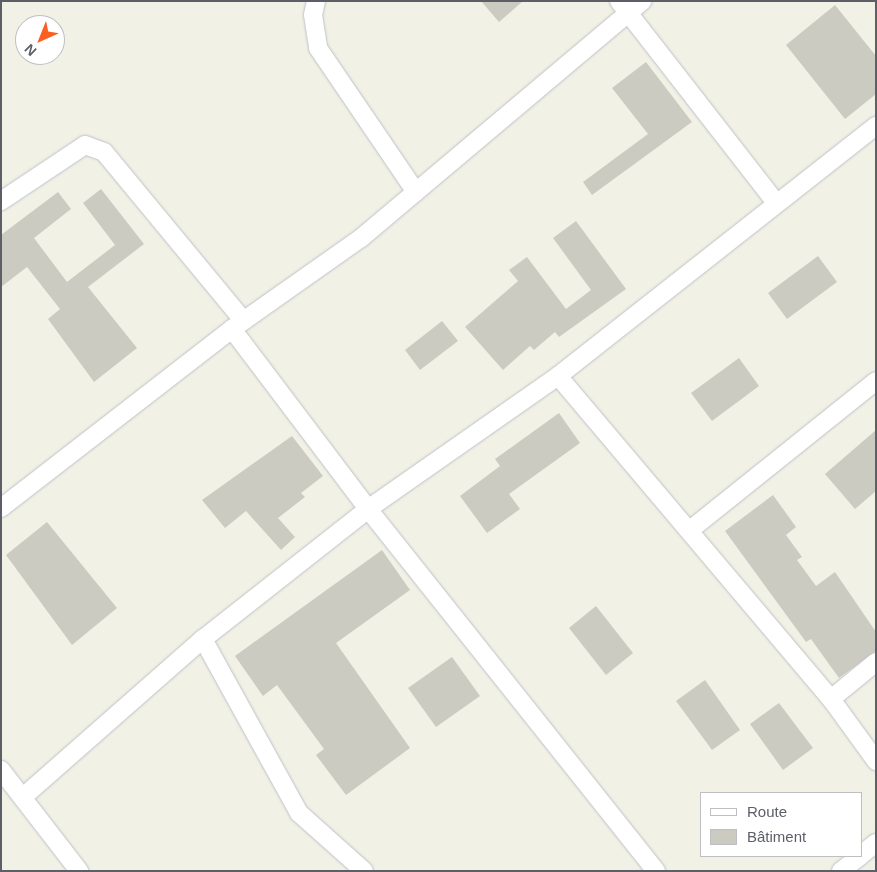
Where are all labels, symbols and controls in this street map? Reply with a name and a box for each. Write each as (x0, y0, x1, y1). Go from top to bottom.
north arrow (15, 15, 65, 65)
text: N (21, 41, 39, 59)
legend (700, 792, 862, 857)
text: Route (747, 803, 787, 820)
text: Bâtiment (747, 828, 806, 845)

